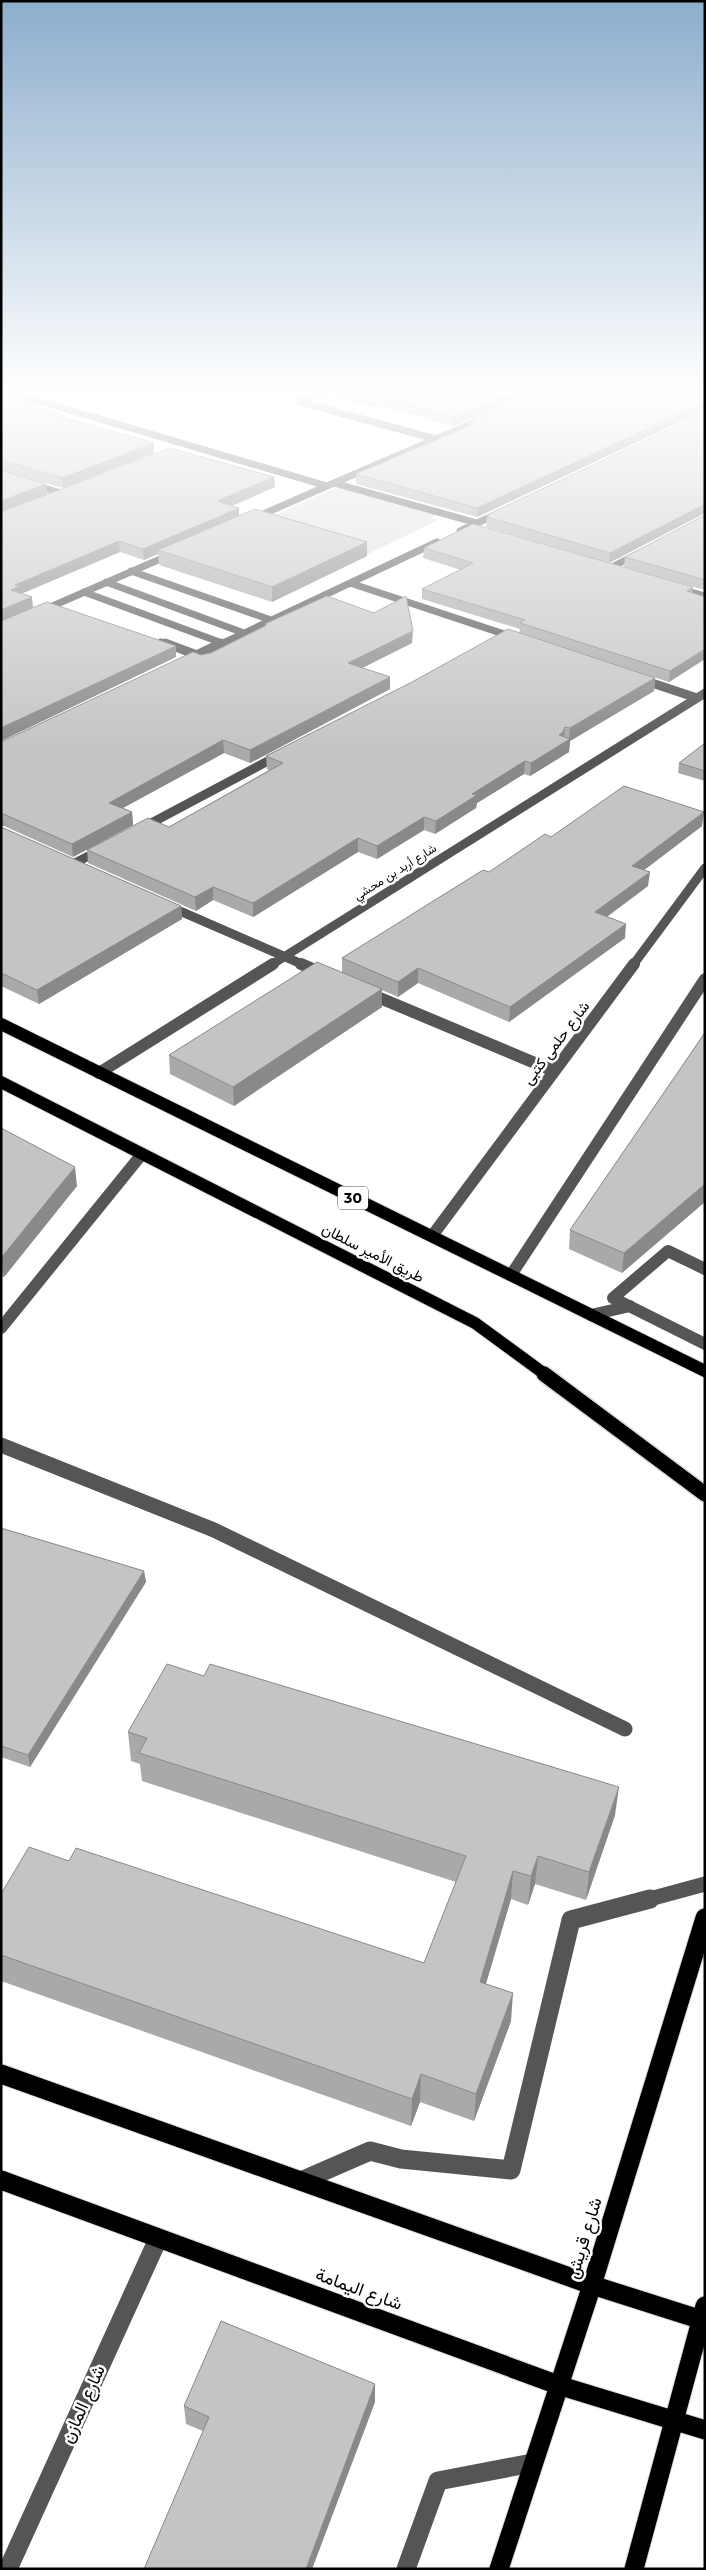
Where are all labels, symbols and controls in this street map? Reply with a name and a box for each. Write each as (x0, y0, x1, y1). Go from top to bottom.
street label: شارع أربد بن محشي (351, 840, 440, 906)
street label: شارع حلمى كتبى (518, 997, 595, 1089)
road number: 30 (338, 1186, 368, 1210)
street label: طريق الأمير سلطان (318, 1219, 428, 1287)
street label: شارع قريش (561, 2195, 608, 2282)
street label: شارع اليمامة (312, 2263, 405, 2316)
street label: شارع المازن (56, 2362, 111, 2447)

